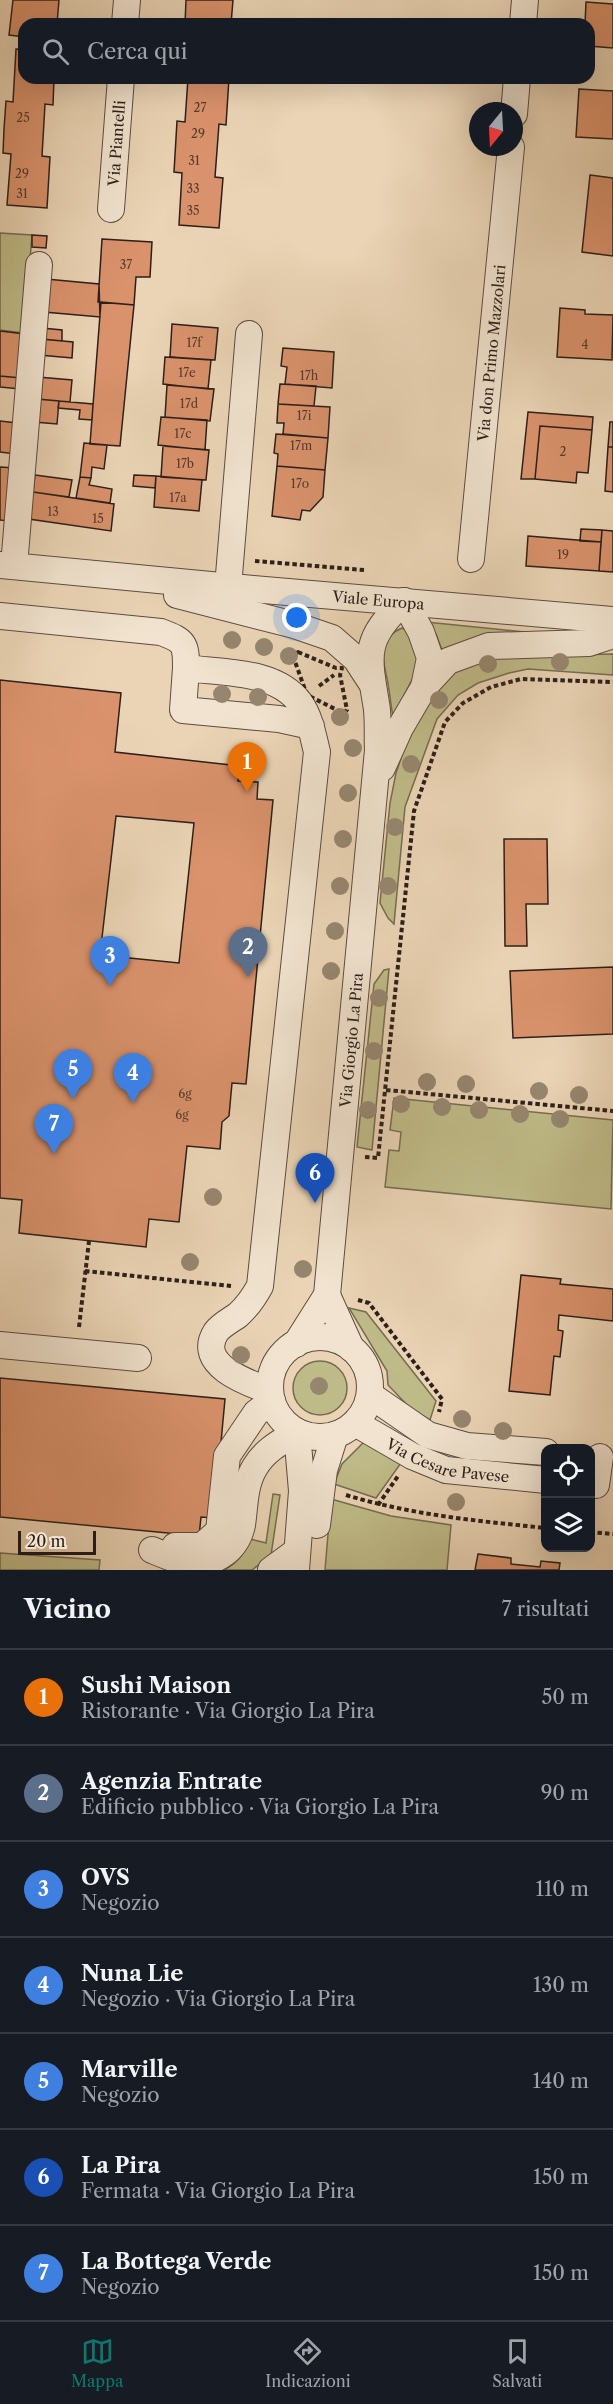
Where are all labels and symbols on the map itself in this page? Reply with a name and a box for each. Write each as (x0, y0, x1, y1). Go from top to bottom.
street label: Via Piantelli (103, 99, 129, 188)
house number: 27 (194, 100, 206, 115)
north arrow (469, 102, 523, 156)
house number: 25 (16, 110, 30, 125)
house number: 29 (191, 126, 205, 141)
house number: 31 (188, 153, 200, 168)
house number: 29 (15, 166, 29, 181)
house number: 33 (186, 181, 200, 196)
house number: 31 (16, 186, 28, 201)
house number: 35 (186, 203, 200, 218)
house number: 37 (120, 257, 132, 272)
street label: Via don Primo Mazzolari (473, 263, 509, 443)
house number: 17f (186, 335, 203, 350)
house number: 4 (582, 337, 589, 352)
house number: 17e (178, 365, 196, 380)
house number: 17h (300, 368, 319, 383)
house number: 17d (180, 396, 199, 411)
house number: 17i (297, 408, 312, 423)
house number: 17c (174, 426, 192, 441)
house number: 17m (290, 438, 312, 453)
house number: 2 (560, 444, 567, 459)
house number: 17b (176, 456, 194, 471)
house number: 17o (291, 476, 309, 491)
house number: 17a (169, 490, 187, 505)
house number: 13 (47, 504, 59, 519)
house number: 15 (92, 511, 104, 526)
house number: 19 (557, 547, 569, 562)
street label: Viale Europa (331, 586, 425, 613)
your location (282, 603, 311, 632)
pin: 1 (228, 742, 266, 792)
pin: 2 (228, 928, 268, 977)
pin: 3 (90, 936, 130, 986)
street label: Via Giorgio La Pira (335, 972, 367, 1109)
pin: 5 (54, 1050, 92, 1099)
pin: 4 (114, 1054, 152, 1103)
house number: 6g (178, 1086, 192, 1101)
pin: 7 (34, 1104, 74, 1154)
house number: 6g (175, 1107, 189, 1122)
pin: 6 (296, 1154, 334, 1203)
street label: Via Cesare Pavese (382, 1433, 510, 1486)
scale bar (18, 1528, 96, 1556)

